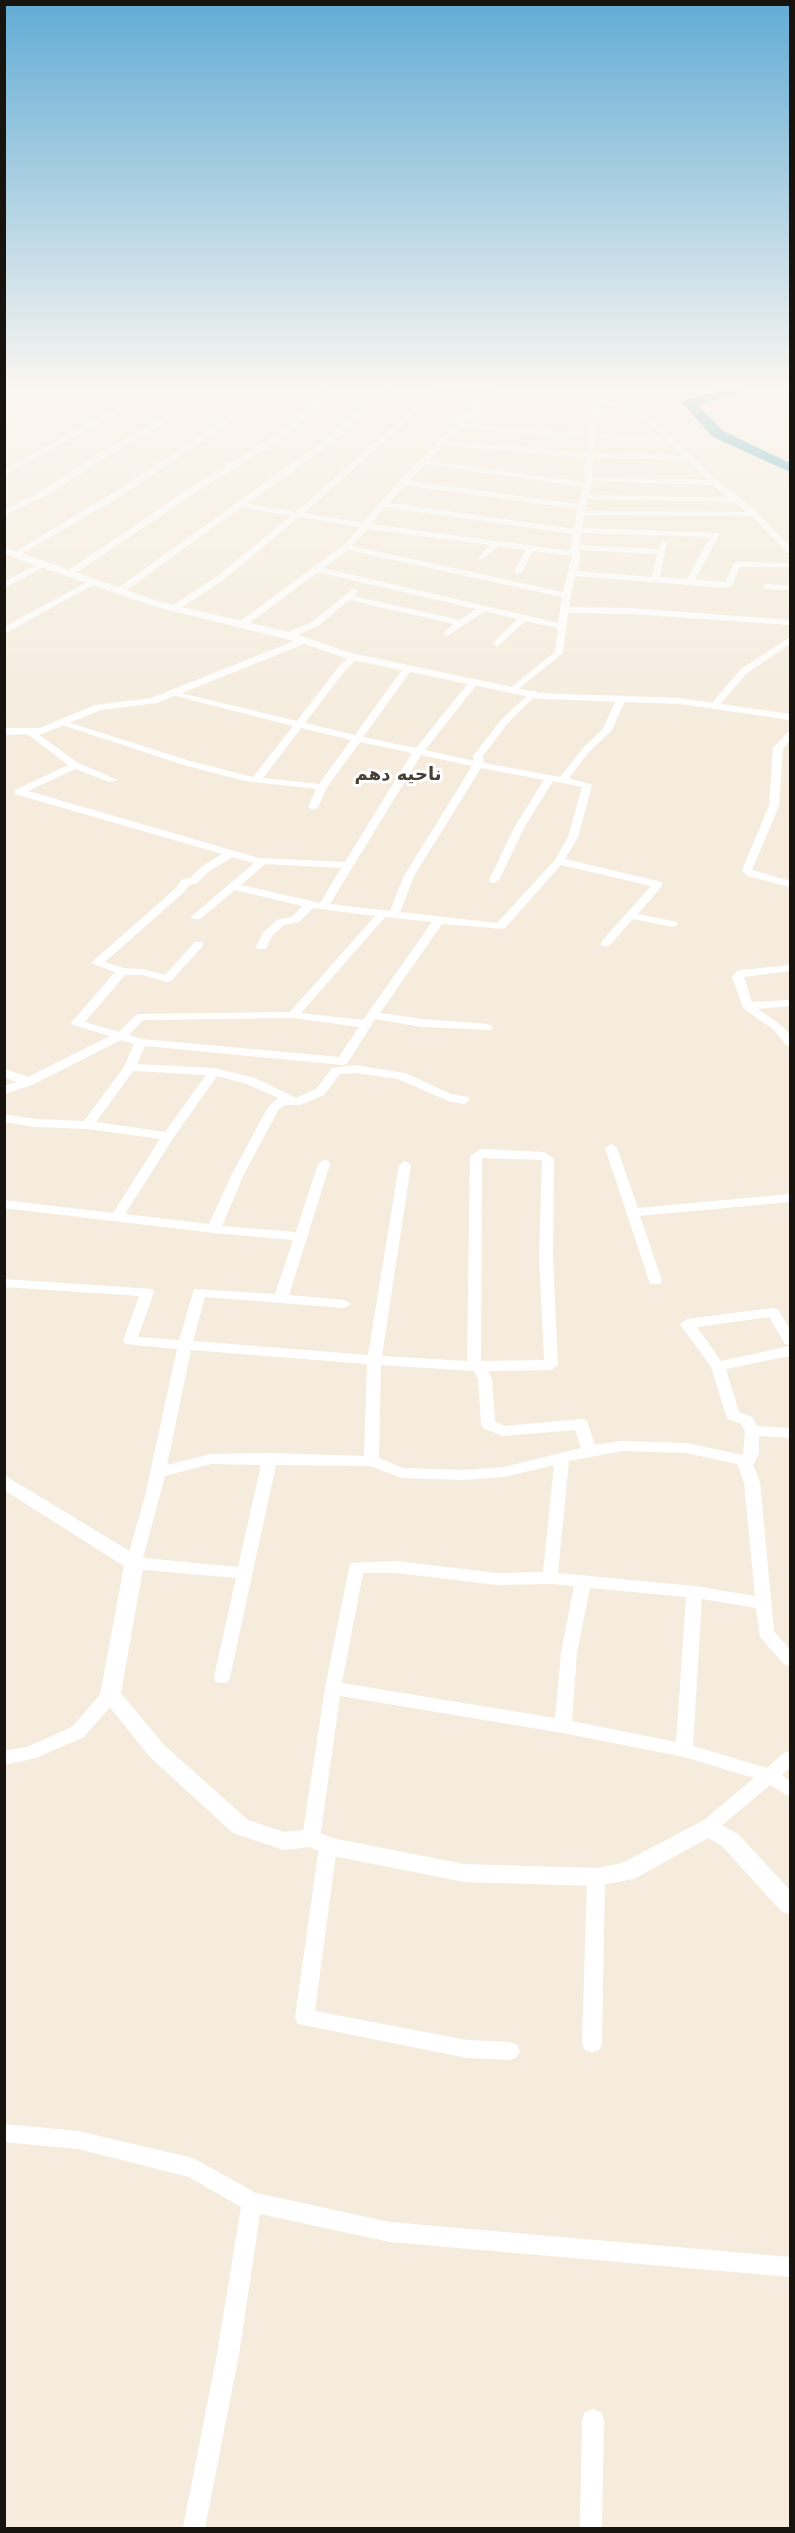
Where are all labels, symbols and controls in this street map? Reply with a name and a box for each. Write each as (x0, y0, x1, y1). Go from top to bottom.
district label: ناحیه دهم (355, 764, 441, 786)

